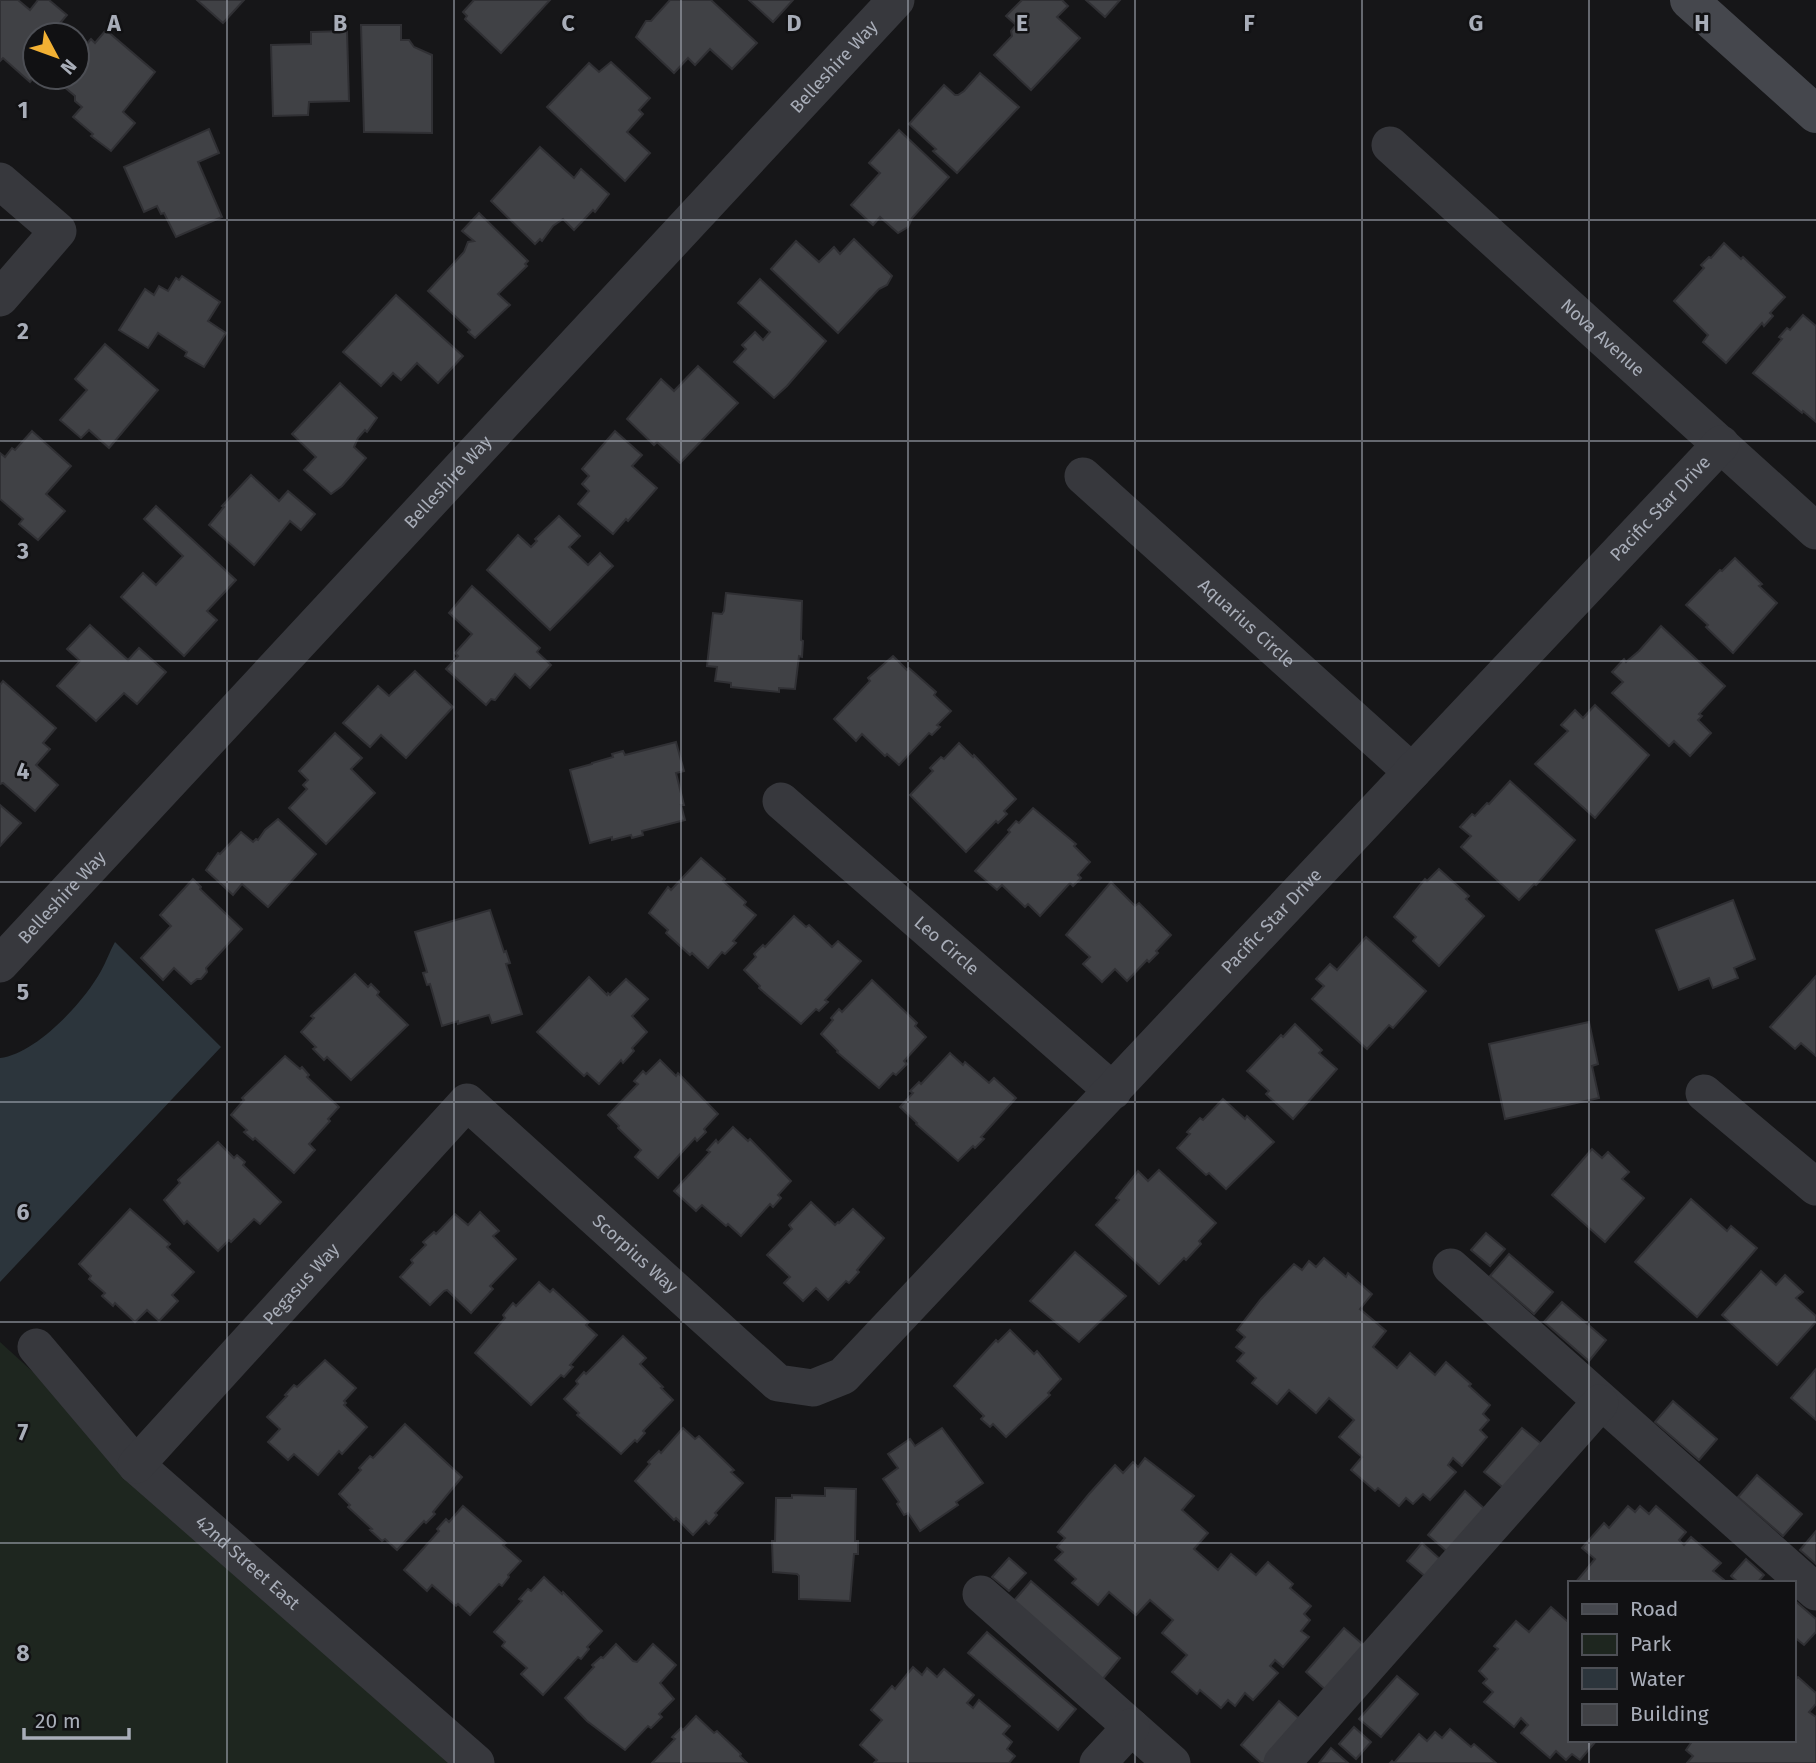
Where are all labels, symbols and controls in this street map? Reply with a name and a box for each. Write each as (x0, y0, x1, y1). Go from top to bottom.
text: A (106, 9, 121, 37)
text: B (333, 9, 347, 37)
text: C (561, 9, 575, 37)
text: D (787, 9, 802, 37)
text: E (1016, 9, 1028, 37)
text: F (1243, 9, 1255, 37)
text: G (1469, 9, 1483, 37)
text: H (1694, 9, 1710, 37)
street label: Belleshire Way (785, 16, 883, 118)
north arrow (21, 21, 91, 91)
text: N (56, 55, 81, 79)
text: 1 (18, 96, 28, 124)
street label: Nova Avenue (1556, 294, 1649, 381)
text: 2 (17, 317, 29, 345)
street label: Belleshire Way (399, 431, 497, 533)
street label: Pacific Star Drive (1605, 451, 1715, 566)
text: 3 (16, 537, 29, 565)
street label: Aquarius Circle (1194, 574, 1299, 672)
text: 4 (17, 757, 30, 785)
street label: Belleshire Way (13, 846, 111, 948)
street label: Pacific Star Drive (1217, 864, 1326, 978)
street label: Leo Circle (910, 912, 984, 980)
text: 5 (17, 978, 29, 1006)
text: 6 (17, 1198, 30, 1226)
street label: Scorpius Way (588, 1210, 683, 1298)
street label: Pegasus Way (258, 1238, 344, 1329)
text: 7 (18, 1418, 29, 1446)
street label: 42nd Street East (191, 1511, 305, 1615)
legend (1568, 1581, 1795, 1742)
text: Road (1630, 1596, 1678, 1622)
text: Park (1630, 1631, 1672, 1657)
text: 8 (16, 1639, 30, 1667)
text: Water (1630, 1666, 1685, 1692)
scale bar (24, 1696, 130, 1740)
text: Building (1630, 1701, 1709, 1727)
text: 20 m (35, 1708, 81, 1734)

